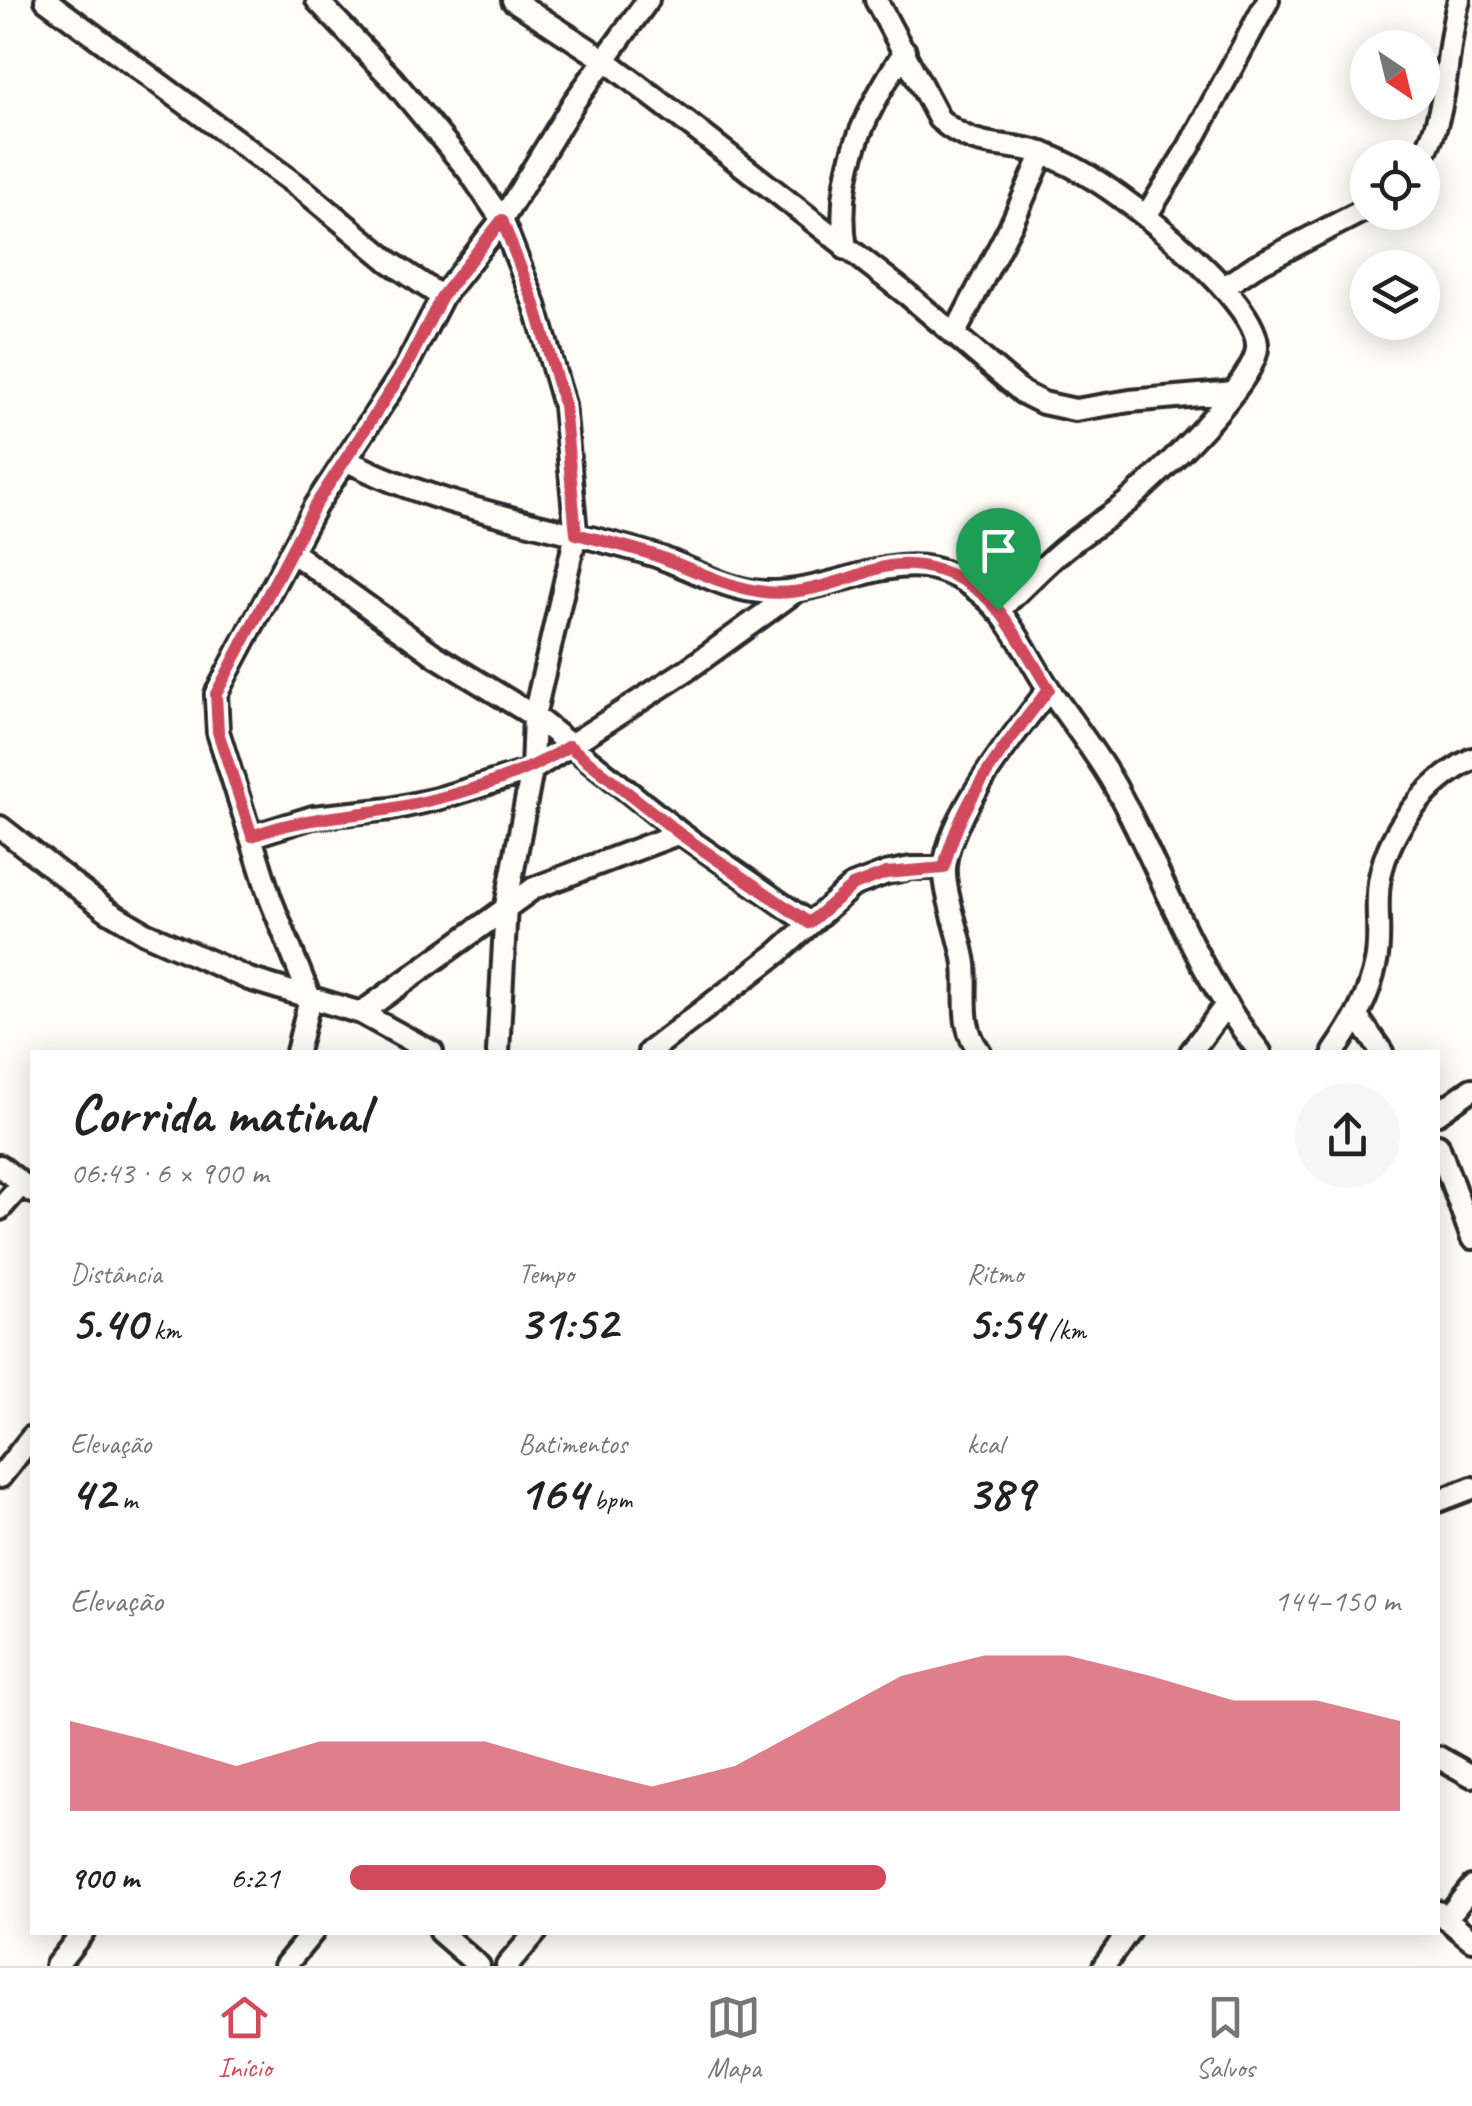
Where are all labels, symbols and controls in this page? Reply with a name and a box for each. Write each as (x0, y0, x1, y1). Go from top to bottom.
north arrow (1350, 30, 1440, 120)
map controls (1350, 30, 1440, 340)
button: locate (1350, 140, 1440, 230)
button: layers (1350, 250, 1440, 340)
pin (956, 508, 1041, 611)
icon: arrive (971, 523, 1026, 578)
text: Corrida matinal (70, 1079, 368, 1149)
button: share (1295, 1083, 1400, 1188)
text: 06:43 · 6 × 900 m (70, 1152, 268, 1193)
text: Distância (70, 1256, 162, 1291)
text: Tempo (518, 1256, 574, 1291)
text: Ritmo (967, 1256, 1023, 1291)
text: 5.40 (70, 1291, 147, 1354)
text: 31:52 (518, 1291, 617, 1354)
text: 5:54 (967, 1291, 1042, 1354)
text: km (147, 1312, 181, 1347)
text: /km (1042, 1312, 1086, 1347)
text: Elevação (70, 1426, 151, 1461)
text: Batimentos (518, 1426, 627, 1461)
text: kcal (967, 1426, 1004, 1461)
text: 42 (70, 1461, 115, 1524)
text: 164 (518, 1461, 587, 1524)
text: 389 (967, 1461, 1034, 1524)
text: m (115, 1482, 137, 1517)
text: bpm (587, 1482, 632, 1517)
text: Elevação (70, 1580, 163, 1621)
text: 144–150 m (1274, 1580, 1400, 1621)
text: 900 m (70, 1857, 139, 1898)
text: 6:21 (230, 1857, 280, 1898)
tab: Início (217, 1990, 272, 2085)
tab: Mapa (706, 1990, 761, 2085)
tab: Salvos (1196, 1990, 1255, 2085)

